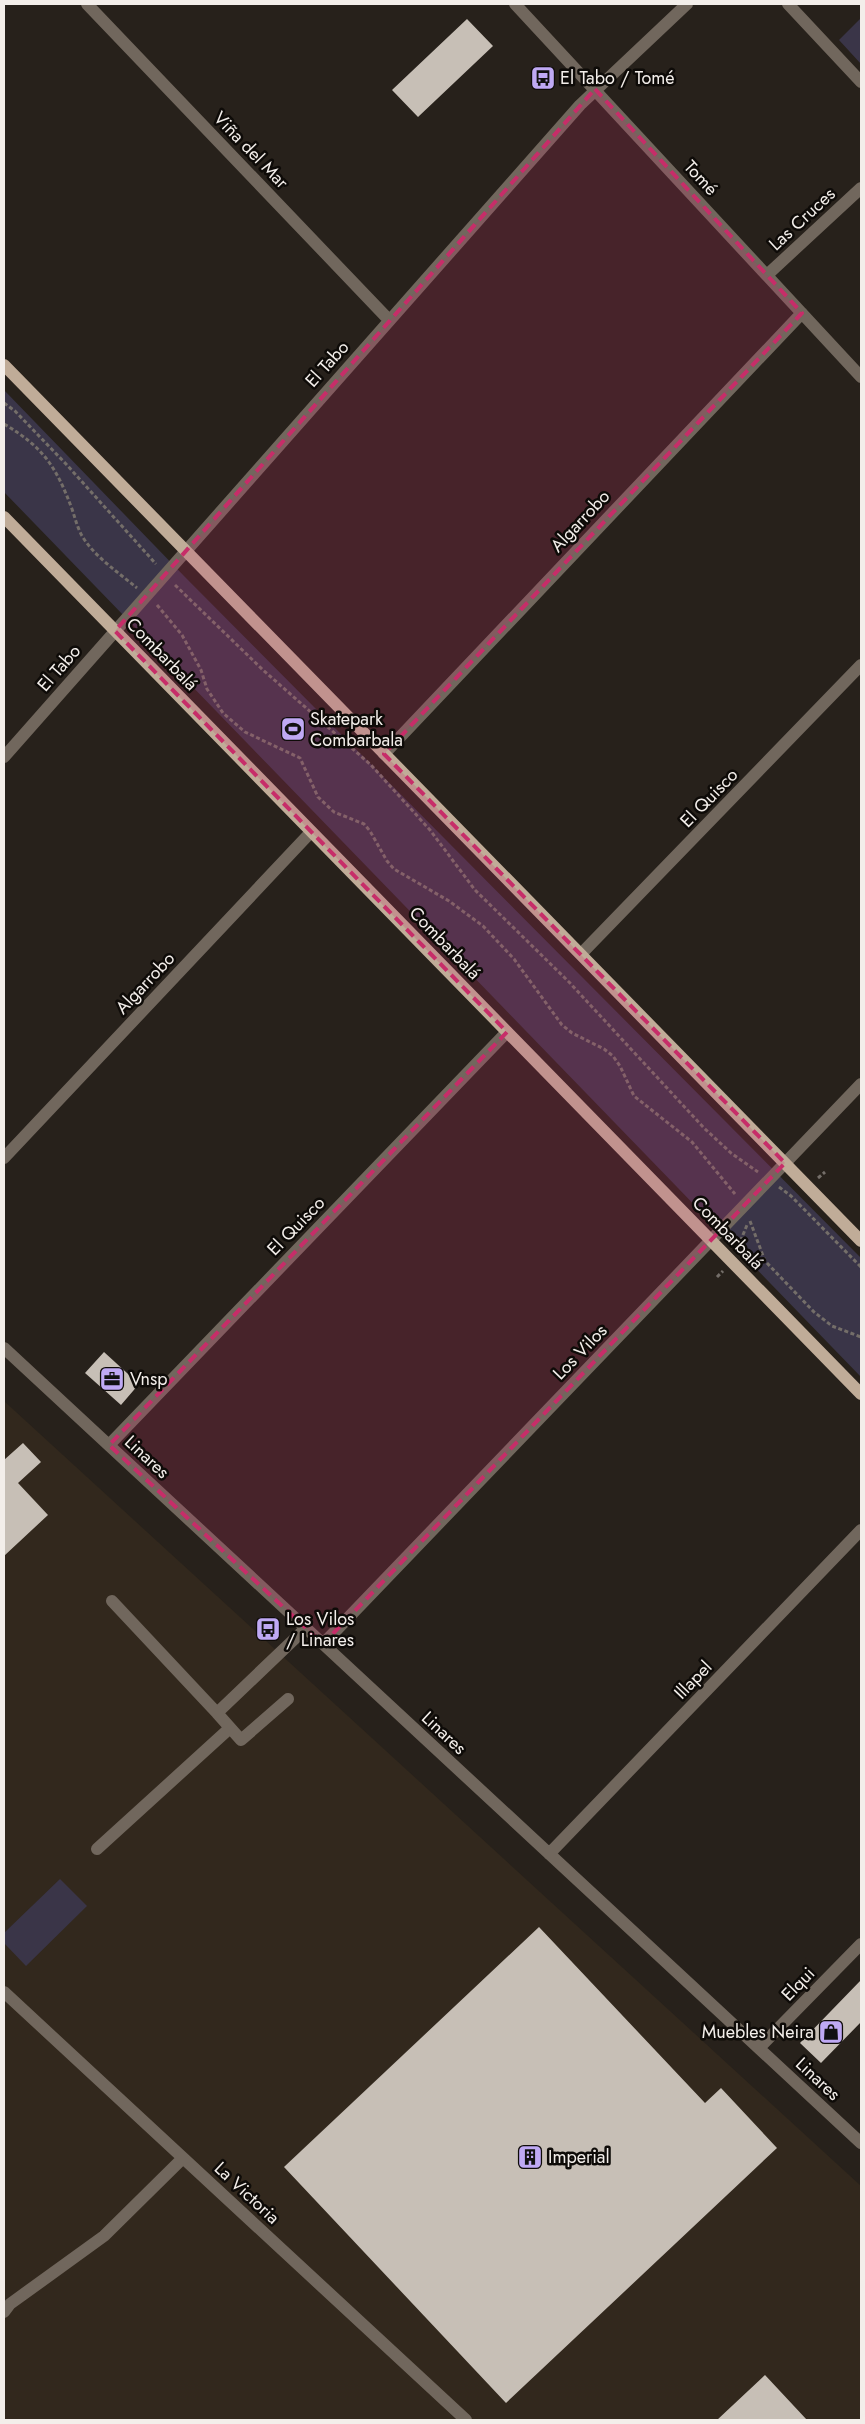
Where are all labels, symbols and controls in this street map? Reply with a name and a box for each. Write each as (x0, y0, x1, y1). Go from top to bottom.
bus stop icon: El Tabo / Tomé (530, 65, 556, 91)
place label: El Tabo / Tomé (560, 65, 675, 91)
street label: Viña del Mar (207, 106, 295, 195)
street label: Tomé (678, 155, 724, 201)
street label: Las Cruces (763, 181, 841, 257)
street label: El Tabo (299, 335, 355, 393)
street label: Algarrobo (544, 484, 616, 558)
street label: Combarbalá (120, 611, 204, 697)
street label: El Tabo (31, 639, 87, 697)
place label: Skatepark Combarbala (310, 706, 403, 753)
sports icon: Skatepark Combarbala (280, 716, 306, 742)
street label: El Quisco (674, 762, 744, 833)
street label: Combarbalá (403, 900, 487, 986)
street label: Algarrobo (109, 946, 181, 1020)
street label: El Quisco (261, 1190, 331, 1261)
street label: Combarbalá (686, 1190, 770, 1276)
street label: Los Vilos (547, 1318, 613, 1386)
office icon: Vnsp (99, 1366, 125, 1392)
place label: Vnsp (130, 1366, 168, 1392)
street label: Linares (119, 1429, 175, 1485)
place label: Los Vilos / Linares (286, 1606, 354, 1653)
bus stop icon: Los Vilos / Linares (255, 1616, 281, 1642)
street label: Illapel (668, 1655, 718, 1705)
street label: Linares (416, 1705, 472, 1761)
street label: Elqui (775, 1961, 821, 2007)
place label: Muebles Neira (702, 2019, 814, 2045)
shop icon: Muebles Neira (818, 2019, 844, 2045)
street label: Linares (790, 2051, 846, 2107)
building icon: Imperial (517, 2144, 543, 2170)
place label: Imperial (548, 2144, 610, 2170)
street label: La Victoria (209, 2156, 285, 2230)

